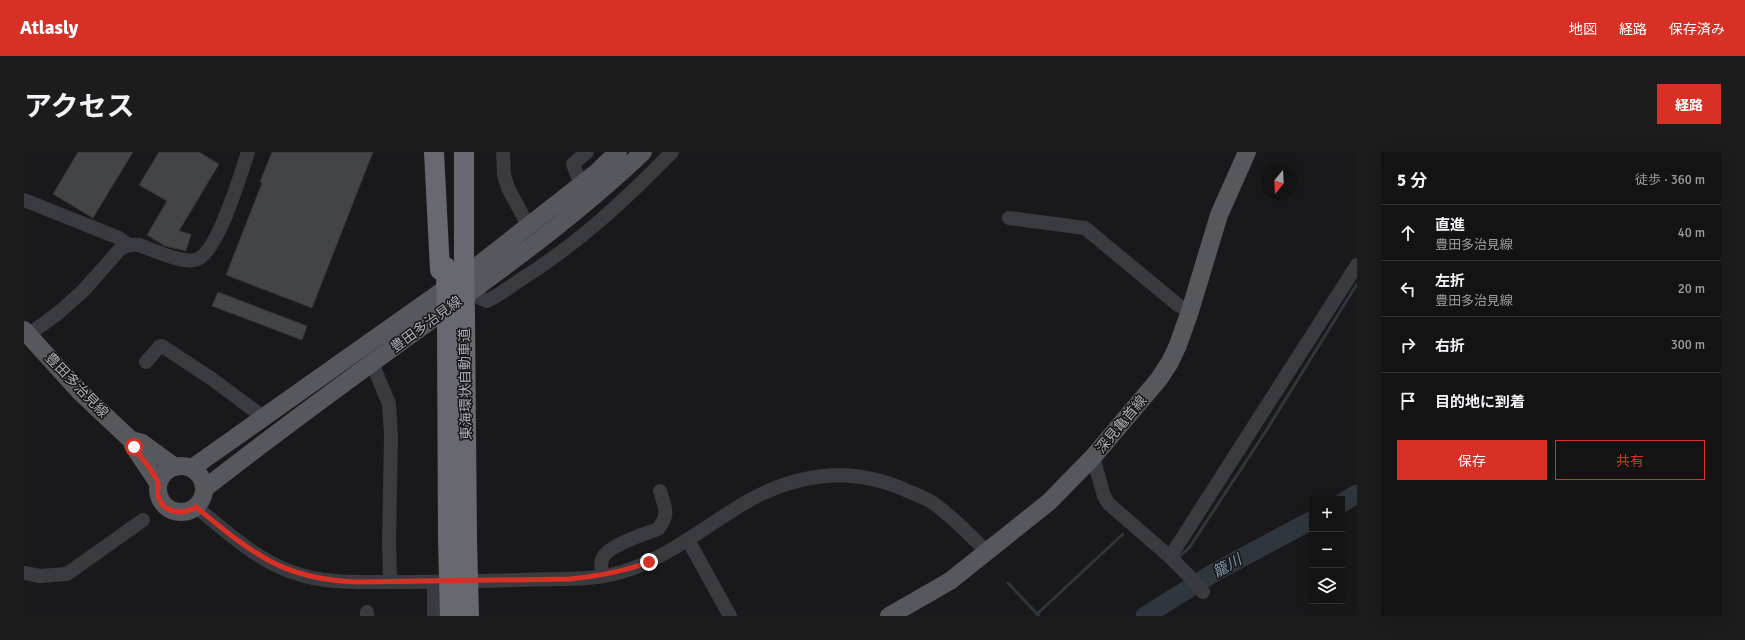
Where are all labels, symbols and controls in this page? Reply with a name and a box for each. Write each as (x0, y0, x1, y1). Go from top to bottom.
text: Atlasly (20, 16, 78, 40)
text: 地図 (1569, 21, 1597, 38)
text: 経路 (1619, 21, 1647, 38)
text: 保存済み (1669, 21, 1725, 38)
button: 経路 (1657, 84, 1721, 124)
text: アクセス (24, 90, 135, 124)
north arrow (1261, 164, 1297, 200)
text: 5 分 (1397, 170, 1427, 191)
text: 徒歩 · 360 m (1635, 172, 1705, 188)
text: 直進 (1435, 216, 1465, 234)
icon: ahead (1397, 222, 1419, 244)
text: 40 m (1678, 225, 1705, 241)
text: 豊田多治見線 (1435, 237, 1513, 253)
text: 左折 (1435, 272, 1465, 290)
icon: left (1397, 278, 1419, 300)
text: 20 m (1678, 281, 1705, 297)
street label: 豊田多治見線 (387, 293, 465, 356)
text: 豊田多治見線 (1435, 293, 1513, 309)
street label: 東海環状自動車道 (456, 328, 475, 440)
icon: right (1397, 334, 1419, 356)
text: 右折 (1435, 337, 1465, 355)
text: 300 m (1671, 337, 1705, 353)
street label: 豊田多治見線 (41, 349, 112, 421)
icon: arrive (1397, 390, 1419, 412)
street label: 深見亀首線 (1092, 392, 1150, 457)
text: 目的地に到着 (1435, 393, 1525, 411)
route start (125, 438, 143, 456)
button: 保存 (1397, 440, 1547, 480)
button: 共有 (1555, 440, 1705, 480)
map controls (1309, 496, 1345, 604)
button: + (1309, 496, 1345, 532)
button: − (1309, 532, 1345, 568)
water label: 籠川 (1210, 550, 1246, 581)
route end (640, 553, 658, 571)
button: layers (1309, 568, 1345, 604)

